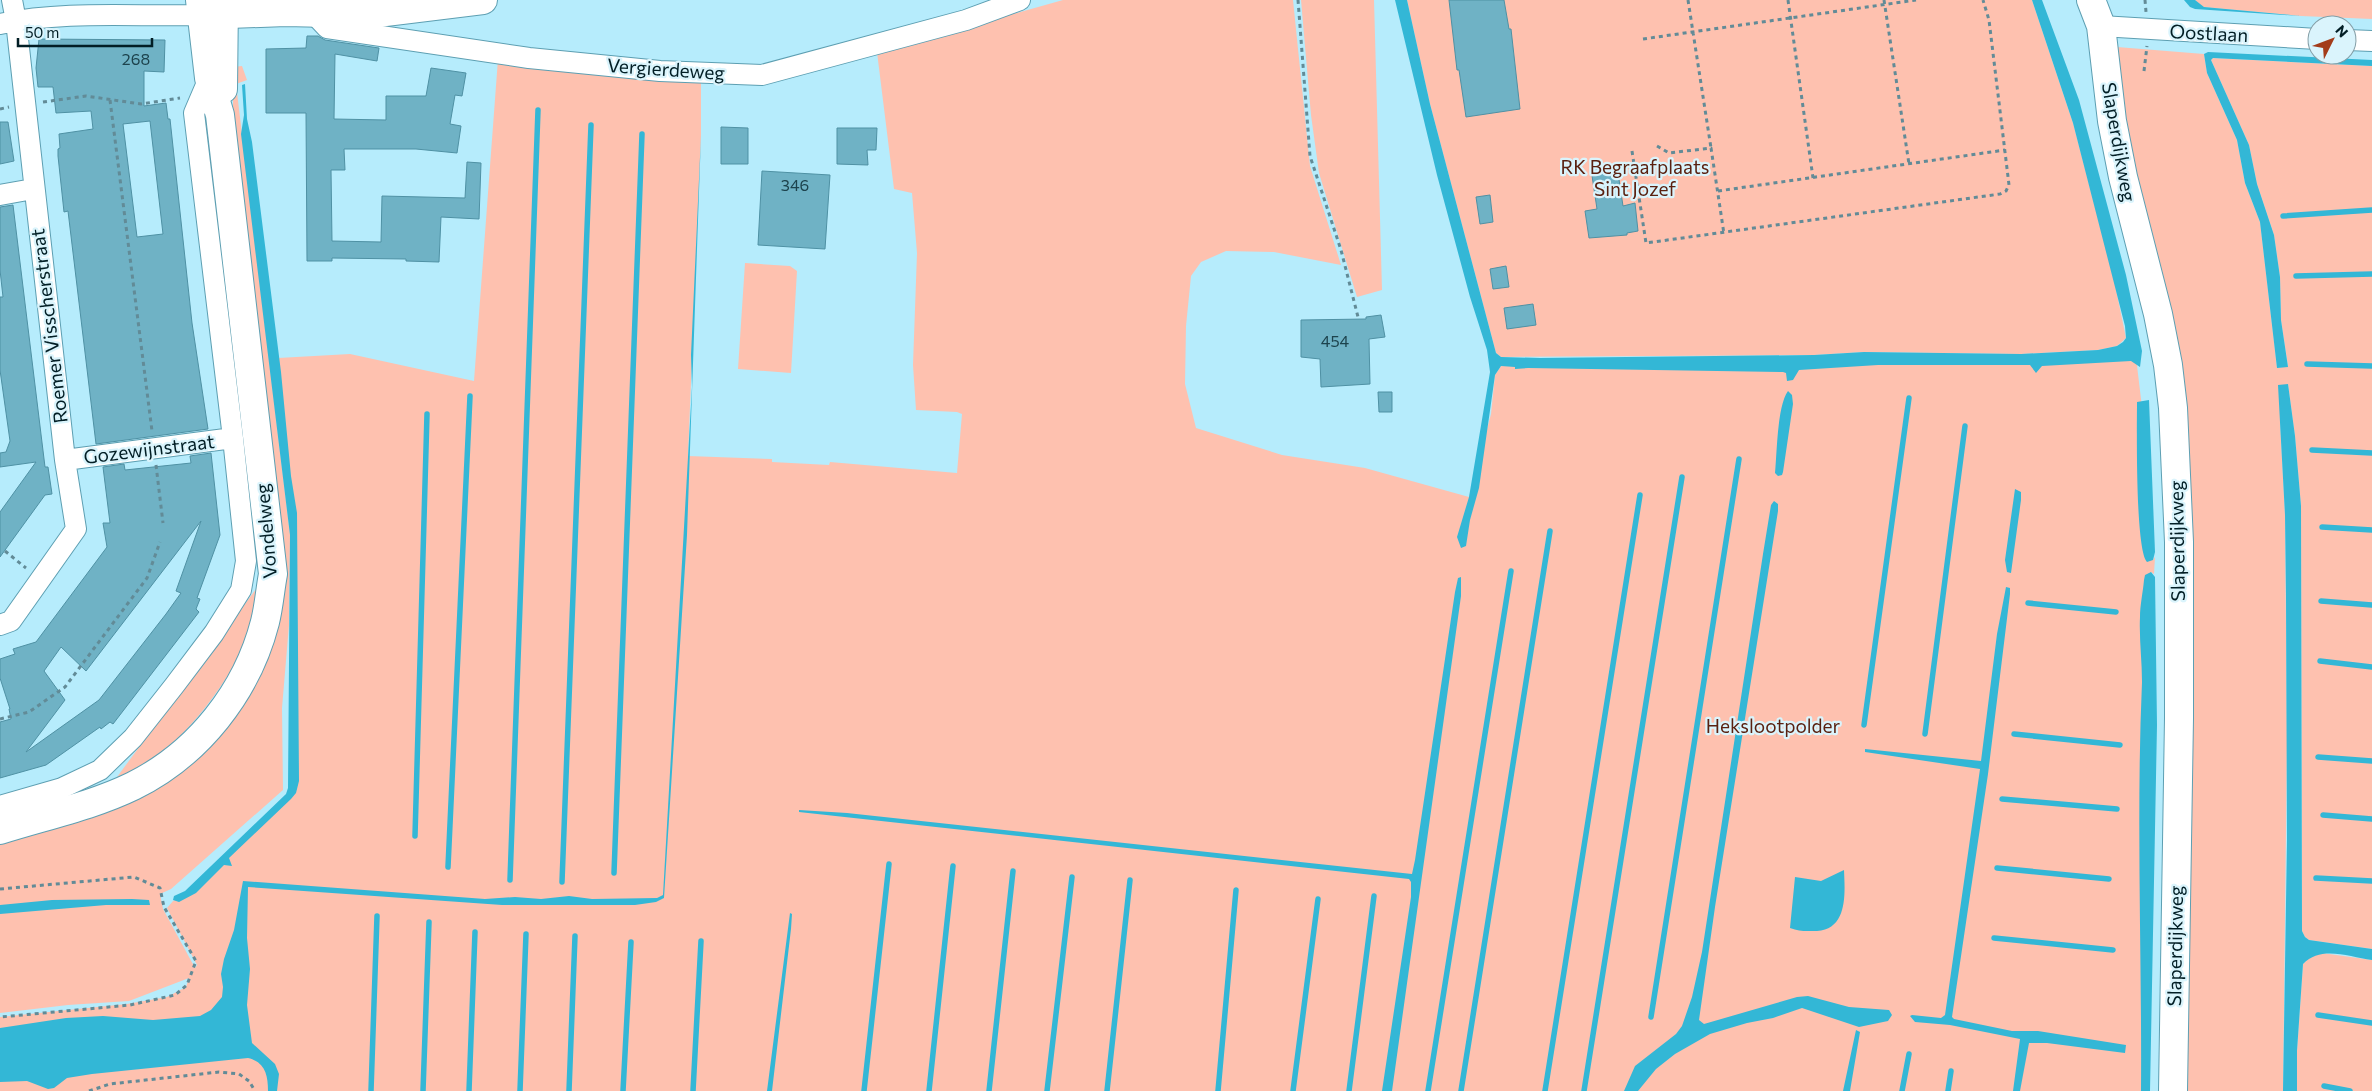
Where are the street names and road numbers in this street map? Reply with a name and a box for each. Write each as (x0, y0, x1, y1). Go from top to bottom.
street label: Oostlaan (2169, 19, 2249, 46)
street label: Vergierdeweg (607, 53, 726, 84)
street label: Slaperdijkweg (2098, 81, 2141, 203)
street label: Roemer Visscherstraat (25, 227, 72, 424)
street label: Gozewijnstraat (82, 429, 216, 468)
street label: Slaperdijkweg (2164, 481, 2189, 602)
street label: Vondelweg (250, 483, 281, 579)
street label: Slaperdijkweg (2162, 885, 2187, 1006)

